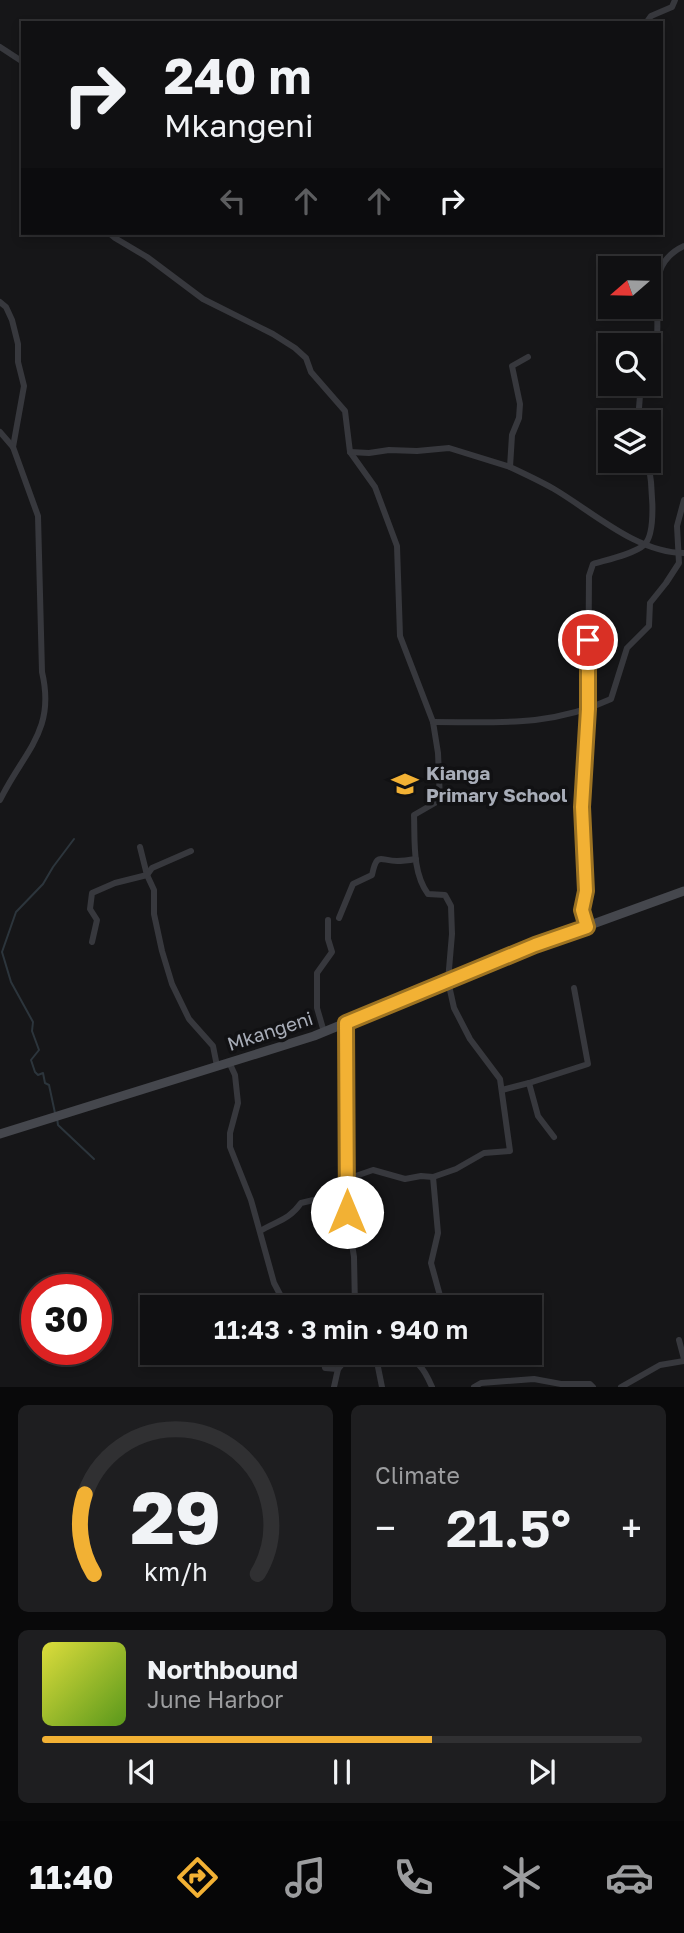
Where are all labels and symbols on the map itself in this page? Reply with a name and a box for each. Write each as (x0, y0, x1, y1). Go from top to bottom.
north arrow (598, 256, 662, 318)
pin (558, 610, 618, 670)
place label: Kianga Primary School (426, 761, 567, 806)
school or university icon: Kianga Primary School (390, 769, 420, 799)
street label: Mkangeni (224, 1006, 316, 1055)
position arrow (310, 1175, 384, 1249)
speed limit sign: 30 (21, 1274, 112, 1365)

